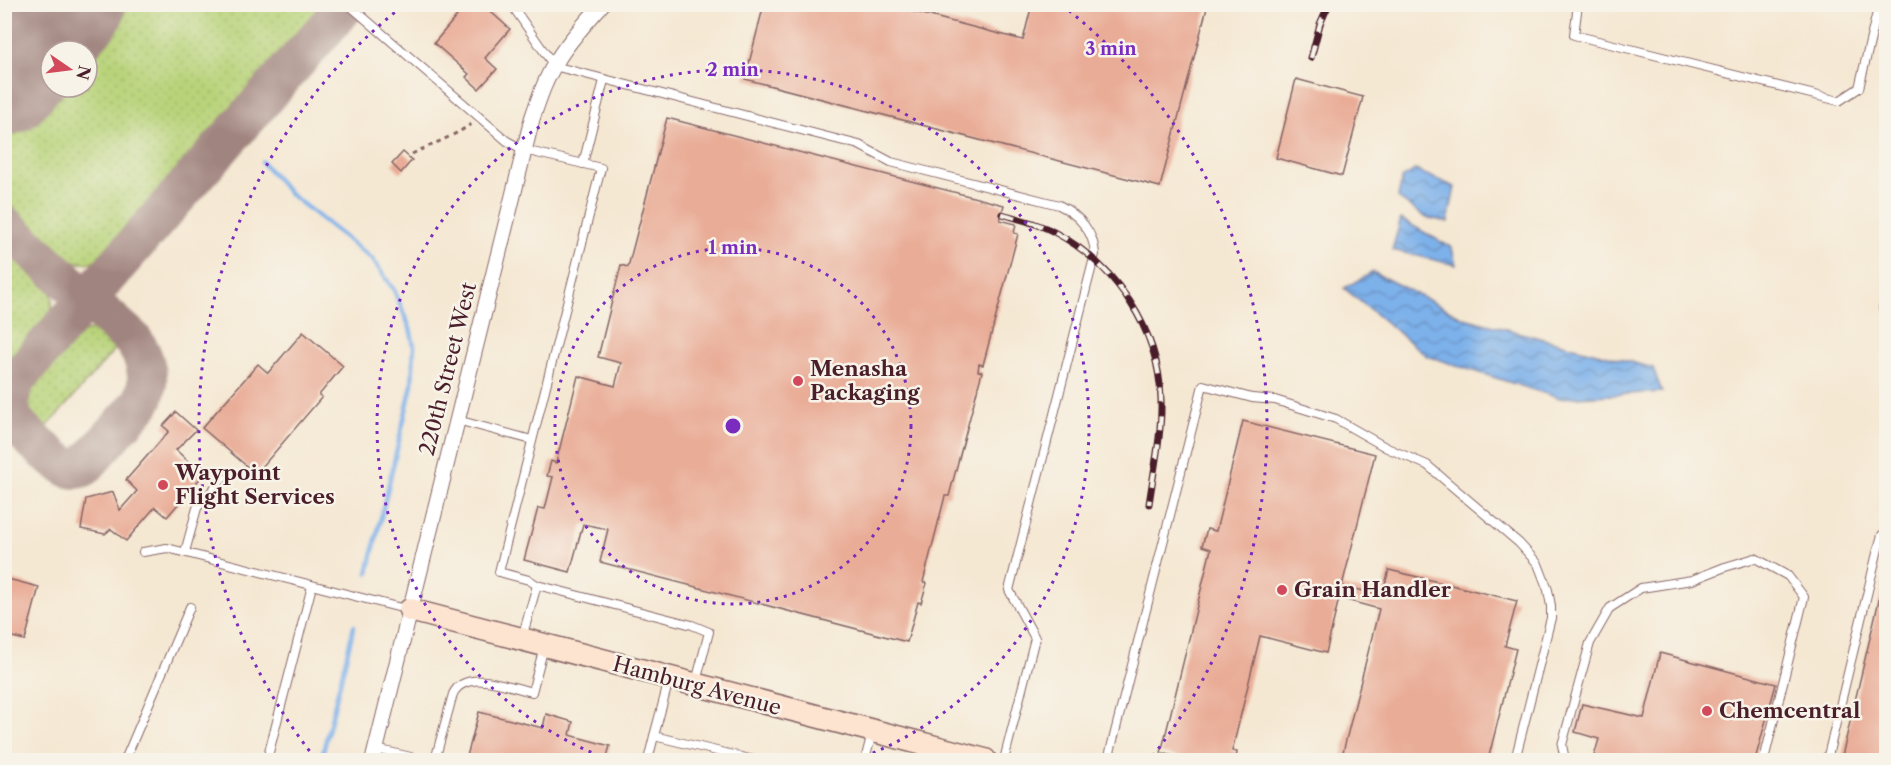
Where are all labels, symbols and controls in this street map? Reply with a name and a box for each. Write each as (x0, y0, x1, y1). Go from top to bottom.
text: 3 min (1085, 38, 1137, 60)
north arrow (39, 39, 99, 99)
text: 2 min (707, 59, 760, 81)
text: N (72, 63, 95, 82)
text: 1 min (708, 237, 758, 259)
street label: 220th Street West (414, 279, 481, 458)
place label: Menasha Packaging (810, 356, 920, 405)
marker: Menasha Packaging (791, 374, 805, 388)
centre of rings (723, 416, 743, 436)
place label: Waypoint Flight Services (174, 460, 335, 509)
marker: Waypoint Flight Services (156, 478, 170, 492)
place label: Grain Handler (1294, 577, 1452, 602)
marker: Grain Handler (1275, 583, 1289, 597)
street label: Hamburg Avenue (610, 651, 784, 720)
place label: Chemcentral (1719, 698, 1860, 723)
marker: Chemcentral (1700, 704, 1714, 718)

